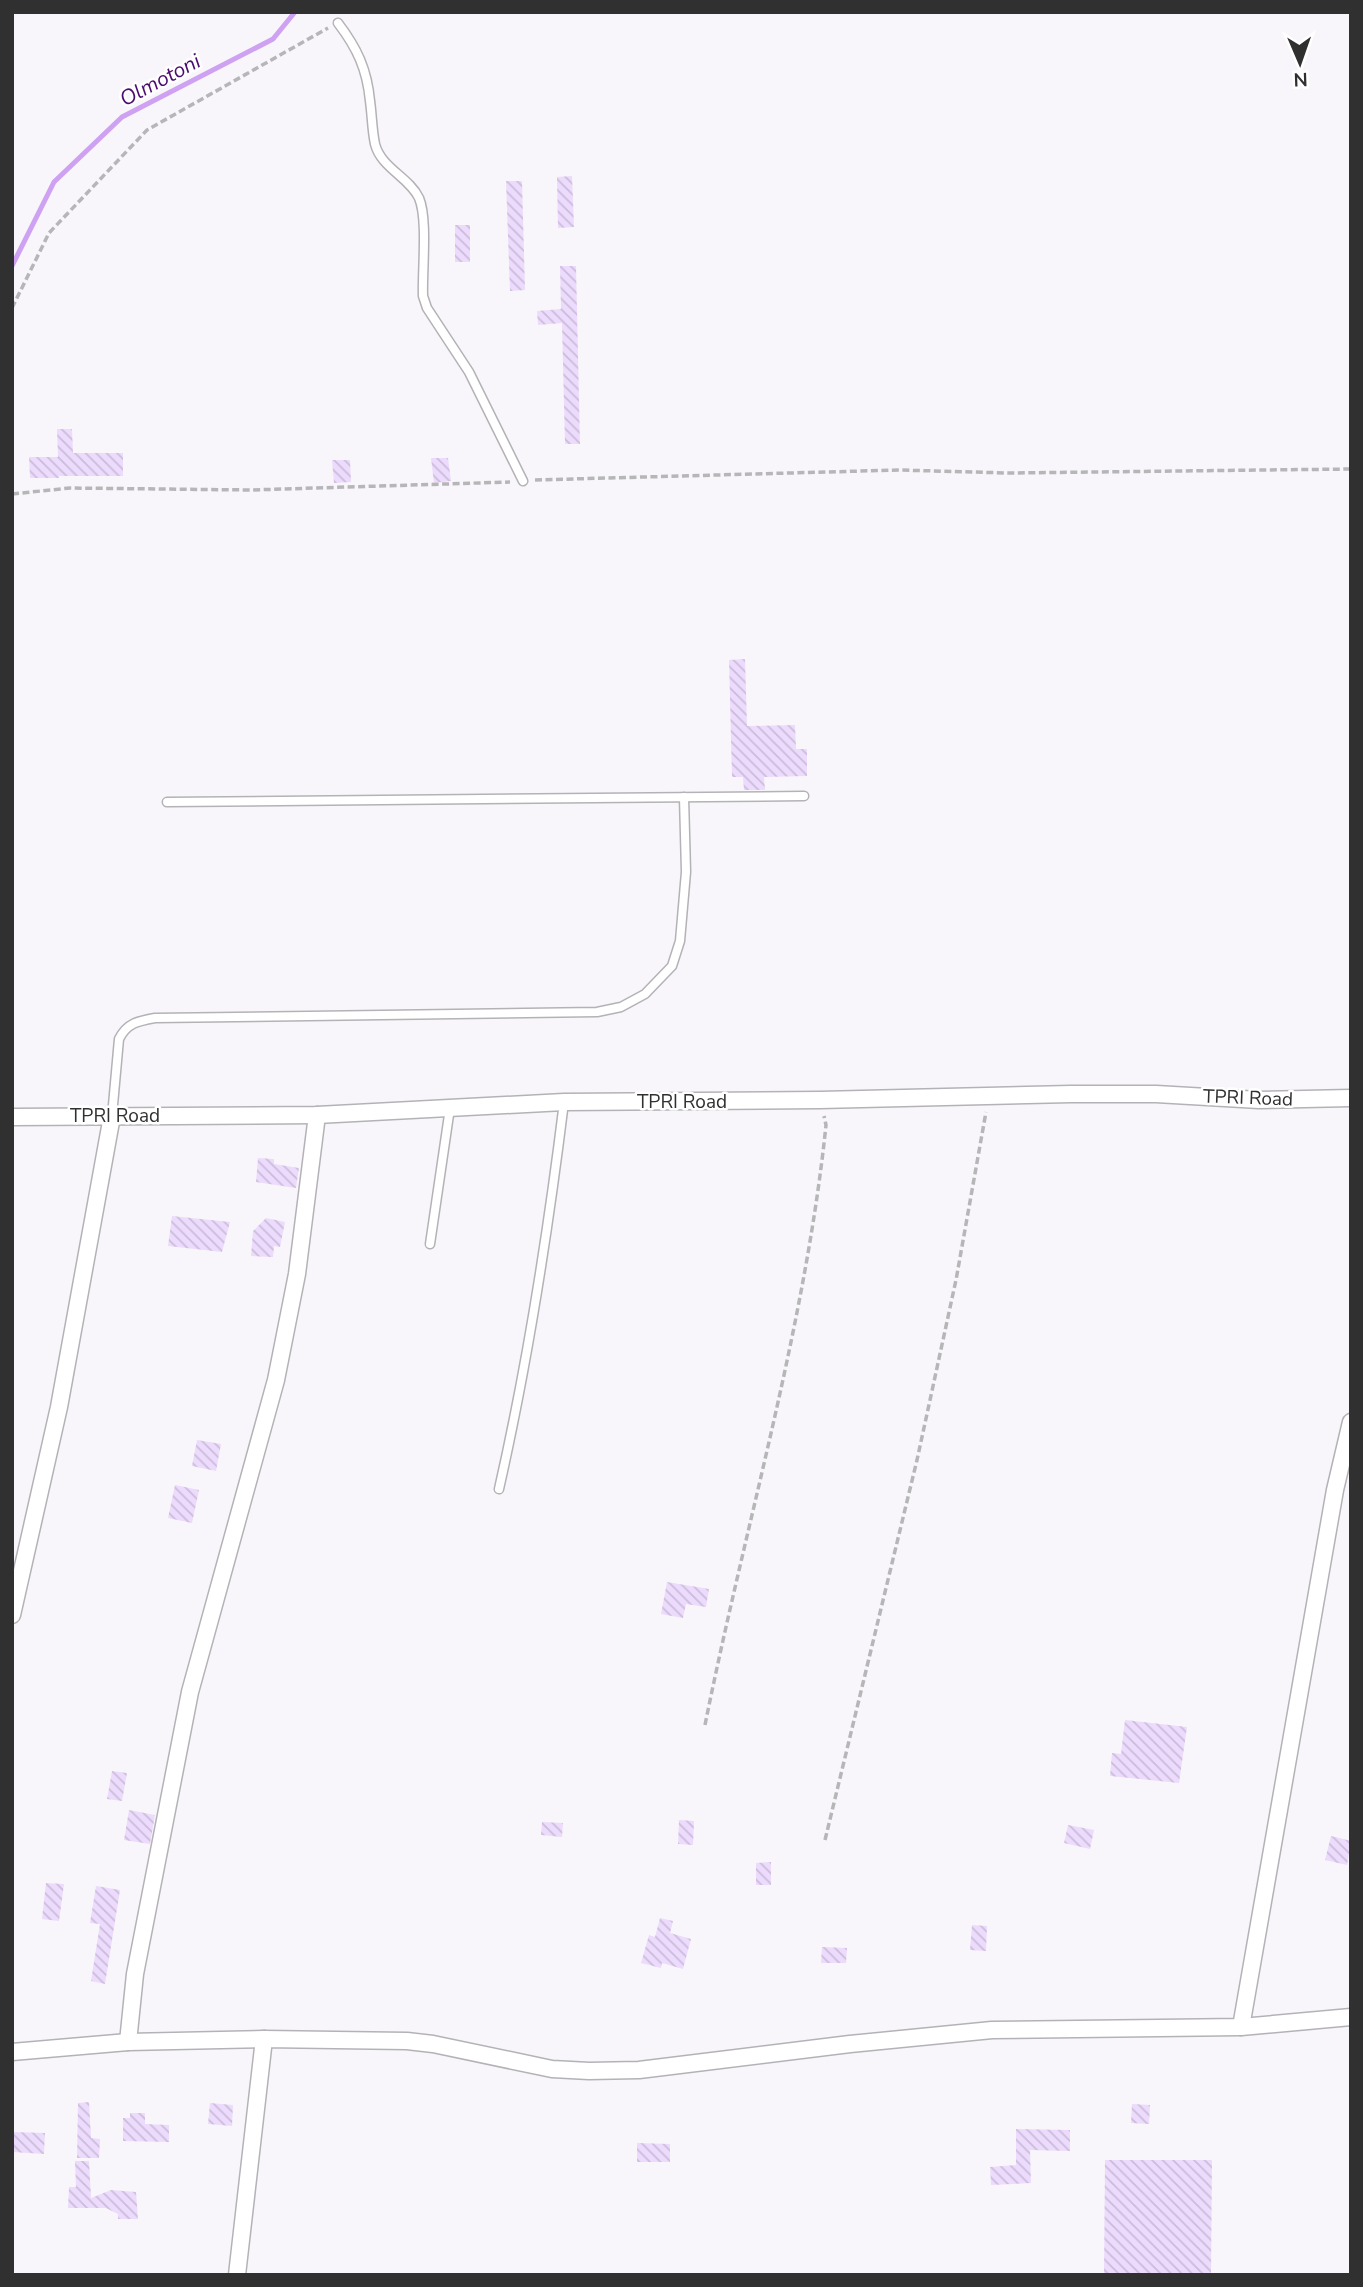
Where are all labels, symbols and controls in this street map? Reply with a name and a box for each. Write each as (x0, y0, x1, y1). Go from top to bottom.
north arrow (1265, 28, 1335, 98)
water label: Olmotoni (115, 47, 206, 113)
text: N (1293, 66, 1308, 92)
street label: TPRI Road (1203, 1083, 1293, 1113)
street label: TPRI Road (637, 1089, 727, 1115)
street label: TPRI Road (70, 1103, 160, 1129)

